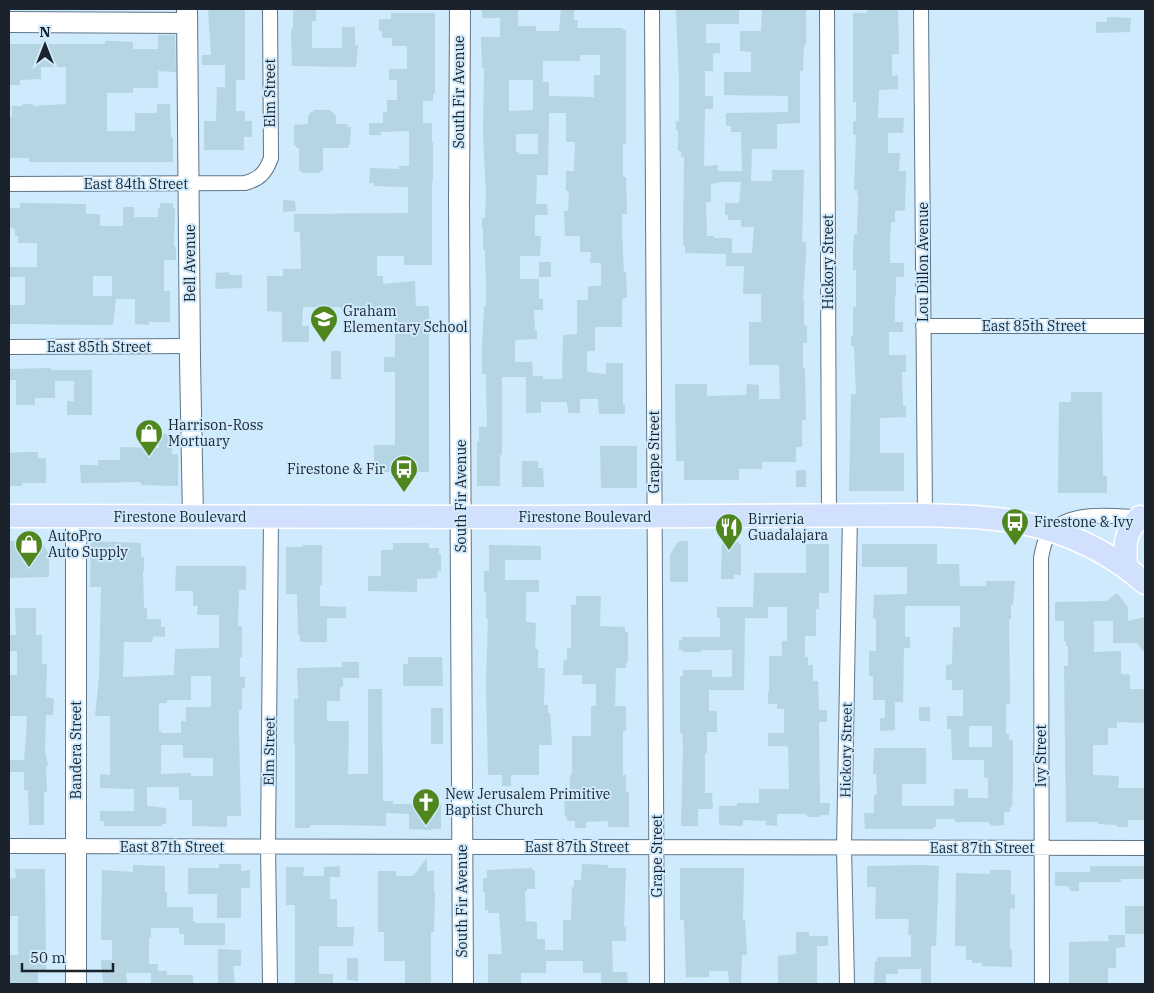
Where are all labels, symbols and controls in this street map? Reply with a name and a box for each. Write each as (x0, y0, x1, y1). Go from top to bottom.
north arrow (20, 20, 70, 70)
text: N (39, 23, 51, 41)
street label: South Fir Avenue (450, 35, 468, 149)
street label: Elm Street (261, 58, 279, 128)
street label: East 84th Street (84, 175, 188, 193)
street label: Lou Dillon Avenue (914, 202, 932, 322)
street label: Hickory Street (819, 214, 837, 310)
street label: Bell Avenue (181, 224, 199, 302)
place label: Graham Elementary School (343, 302, 468, 336)
school or university icon: Graham Elementary School (309, 304, 339, 343)
street label: East 85th Street (982, 317, 1086, 335)
street label: East 85th Street (47, 338, 151, 356)
street label: Grape Street (645, 411, 663, 493)
place label: Harrison-Ross Mortuary (168, 416, 263, 450)
shop icon: Harrison-Ross Mortuary (134, 418, 164, 457)
street label: South Fir Avenue (452, 439, 470, 553)
bus stop icon: Firestone & Fir (389, 454, 419, 493)
place label: Firestone & Fir (287, 460, 386, 478)
bus stop icon: Firestone & Ivy (1000, 507, 1030, 546)
street label: Firestone Boulevard (113, 508, 247, 526)
street label: Firestone Boulevard (518, 508, 652, 526)
place label: Birrieria Guadalajara (748, 510, 828, 544)
restaurant icon: Birrieria Guadalajara (714, 512, 744, 551)
place label: Firestone & Ivy (1034, 513, 1134, 531)
place label: AutoPro Auto Supply (48, 527, 128, 561)
shop icon: AutoPro Auto Supply (14, 529, 44, 568)
street label: Bandera Street (67, 701, 85, 799)
street label: Hickory Street (836, 702, 856, 798)
street label: Elm Street (259, 716, 279, 786)
street label: Ivy Street (1032, 725, 1050, 787)
place label: New Jerusalem Primitive Baptist Church (445, 785, 610, 819)
church icon: New Jerusalem Primitive Baptist Church (411, 787, 441, 826)
street label: Grape Street (648, 815, 666, 897)
street label: East 87th Street (120, 838, 224, 856)
street label: East 87th Street (525, 838, 629, 856)
street label: East 87th Street (930, 839, 1034, 857)
street label: South Fir Avenue (453, 844, 471, 958)
scale bar (22, 940, 114, 972)
text: 50 m (30, 948, 66, 967)

